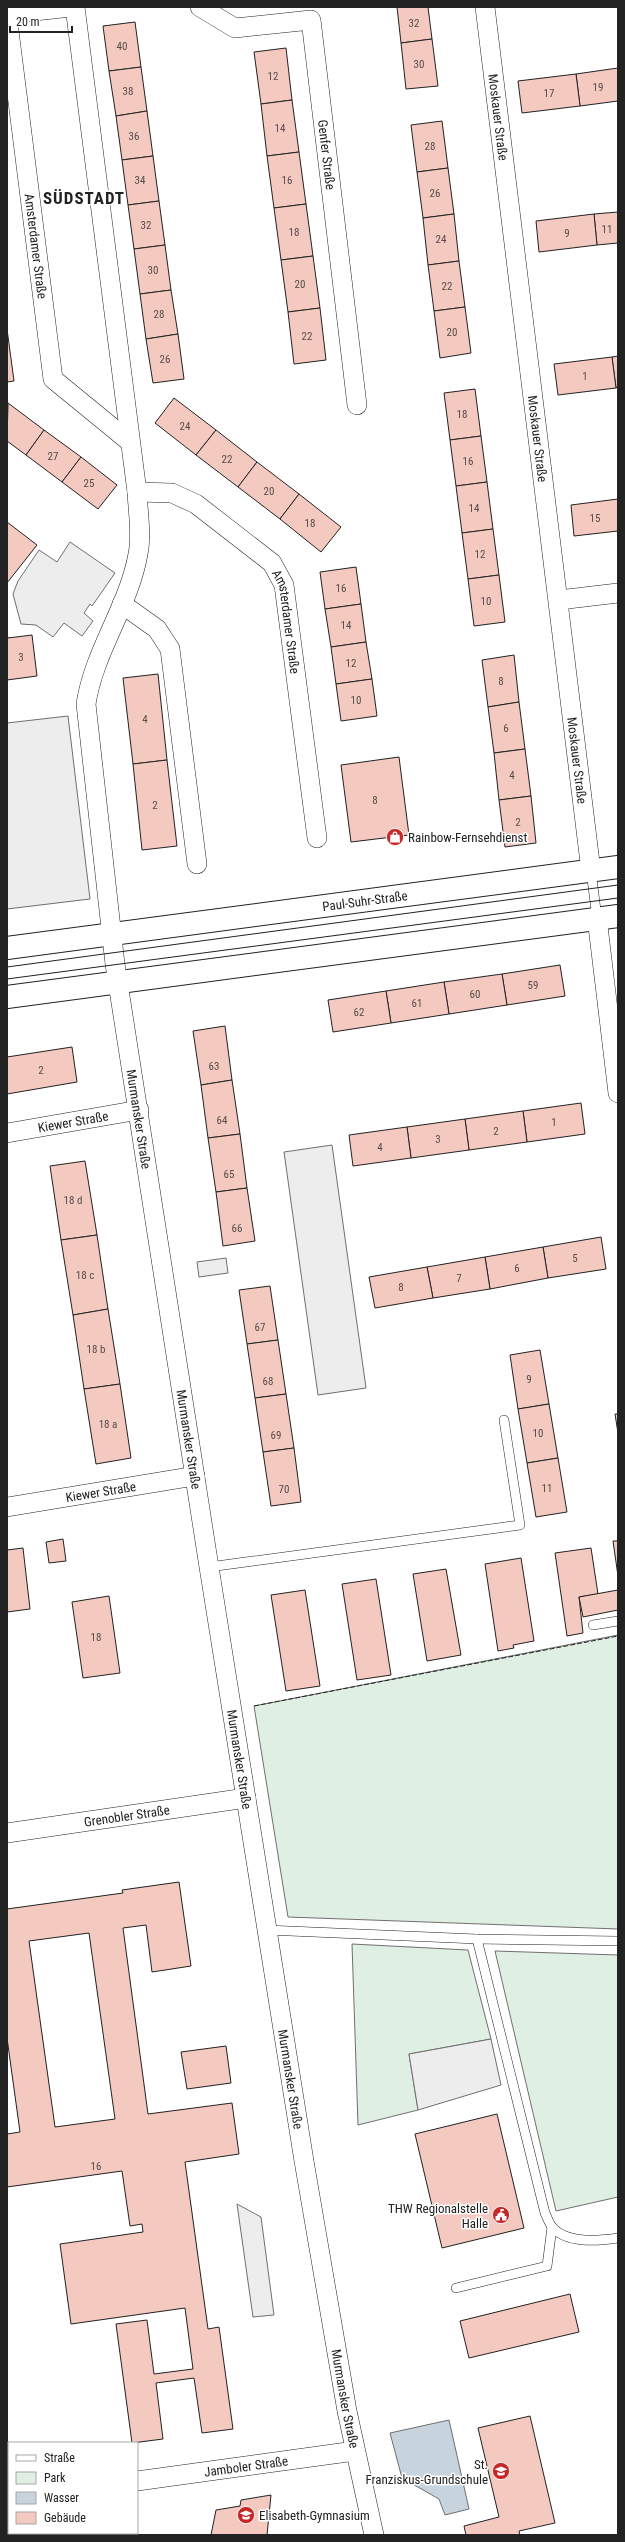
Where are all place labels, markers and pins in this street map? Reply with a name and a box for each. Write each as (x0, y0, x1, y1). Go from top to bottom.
shop icon: Rainbow-Fernsehdienst (385, 827, 405, 847)
place label: Rainbow-Fernsehdienst (408, 830, 528, 845)
place label: THW Regionalstelle Halle (388, 2201, 488, 2231)
public building icon: THW Regionalstelle Halle (491, 2205, 511, 2225)
place label: St. Franziskus-Grundschule (366, 2457, 488, 2487)
school or university icon: St. Franziskus-Grundschule (491, 2461, 511, 2481)
school or university icon: Elisabeth-Gymnasium (236, 2505, 256, 2525)
place label: Elisabeth-Gymnasium (259, 2508, 370, 2523)

